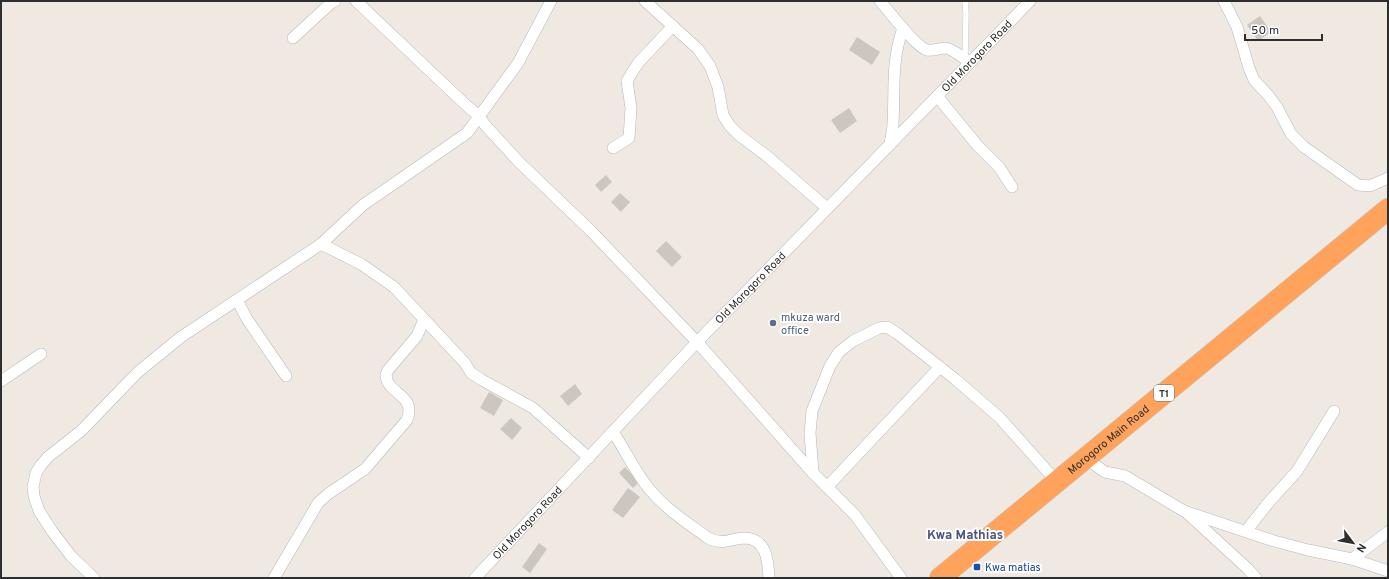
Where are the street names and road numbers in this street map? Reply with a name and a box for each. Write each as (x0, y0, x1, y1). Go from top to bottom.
street label: Old Morogoro Road (939, 17, 1016, 96)
street label: Old Morogoro Road (712, 249, 789, 327)
road number: T1 (1154, 385, 1174, 401)
street label: Morogoro Main Road (1065, 402, 1153, 478)
street label: Old Morogoro Road (490, 484, 566, 563)

